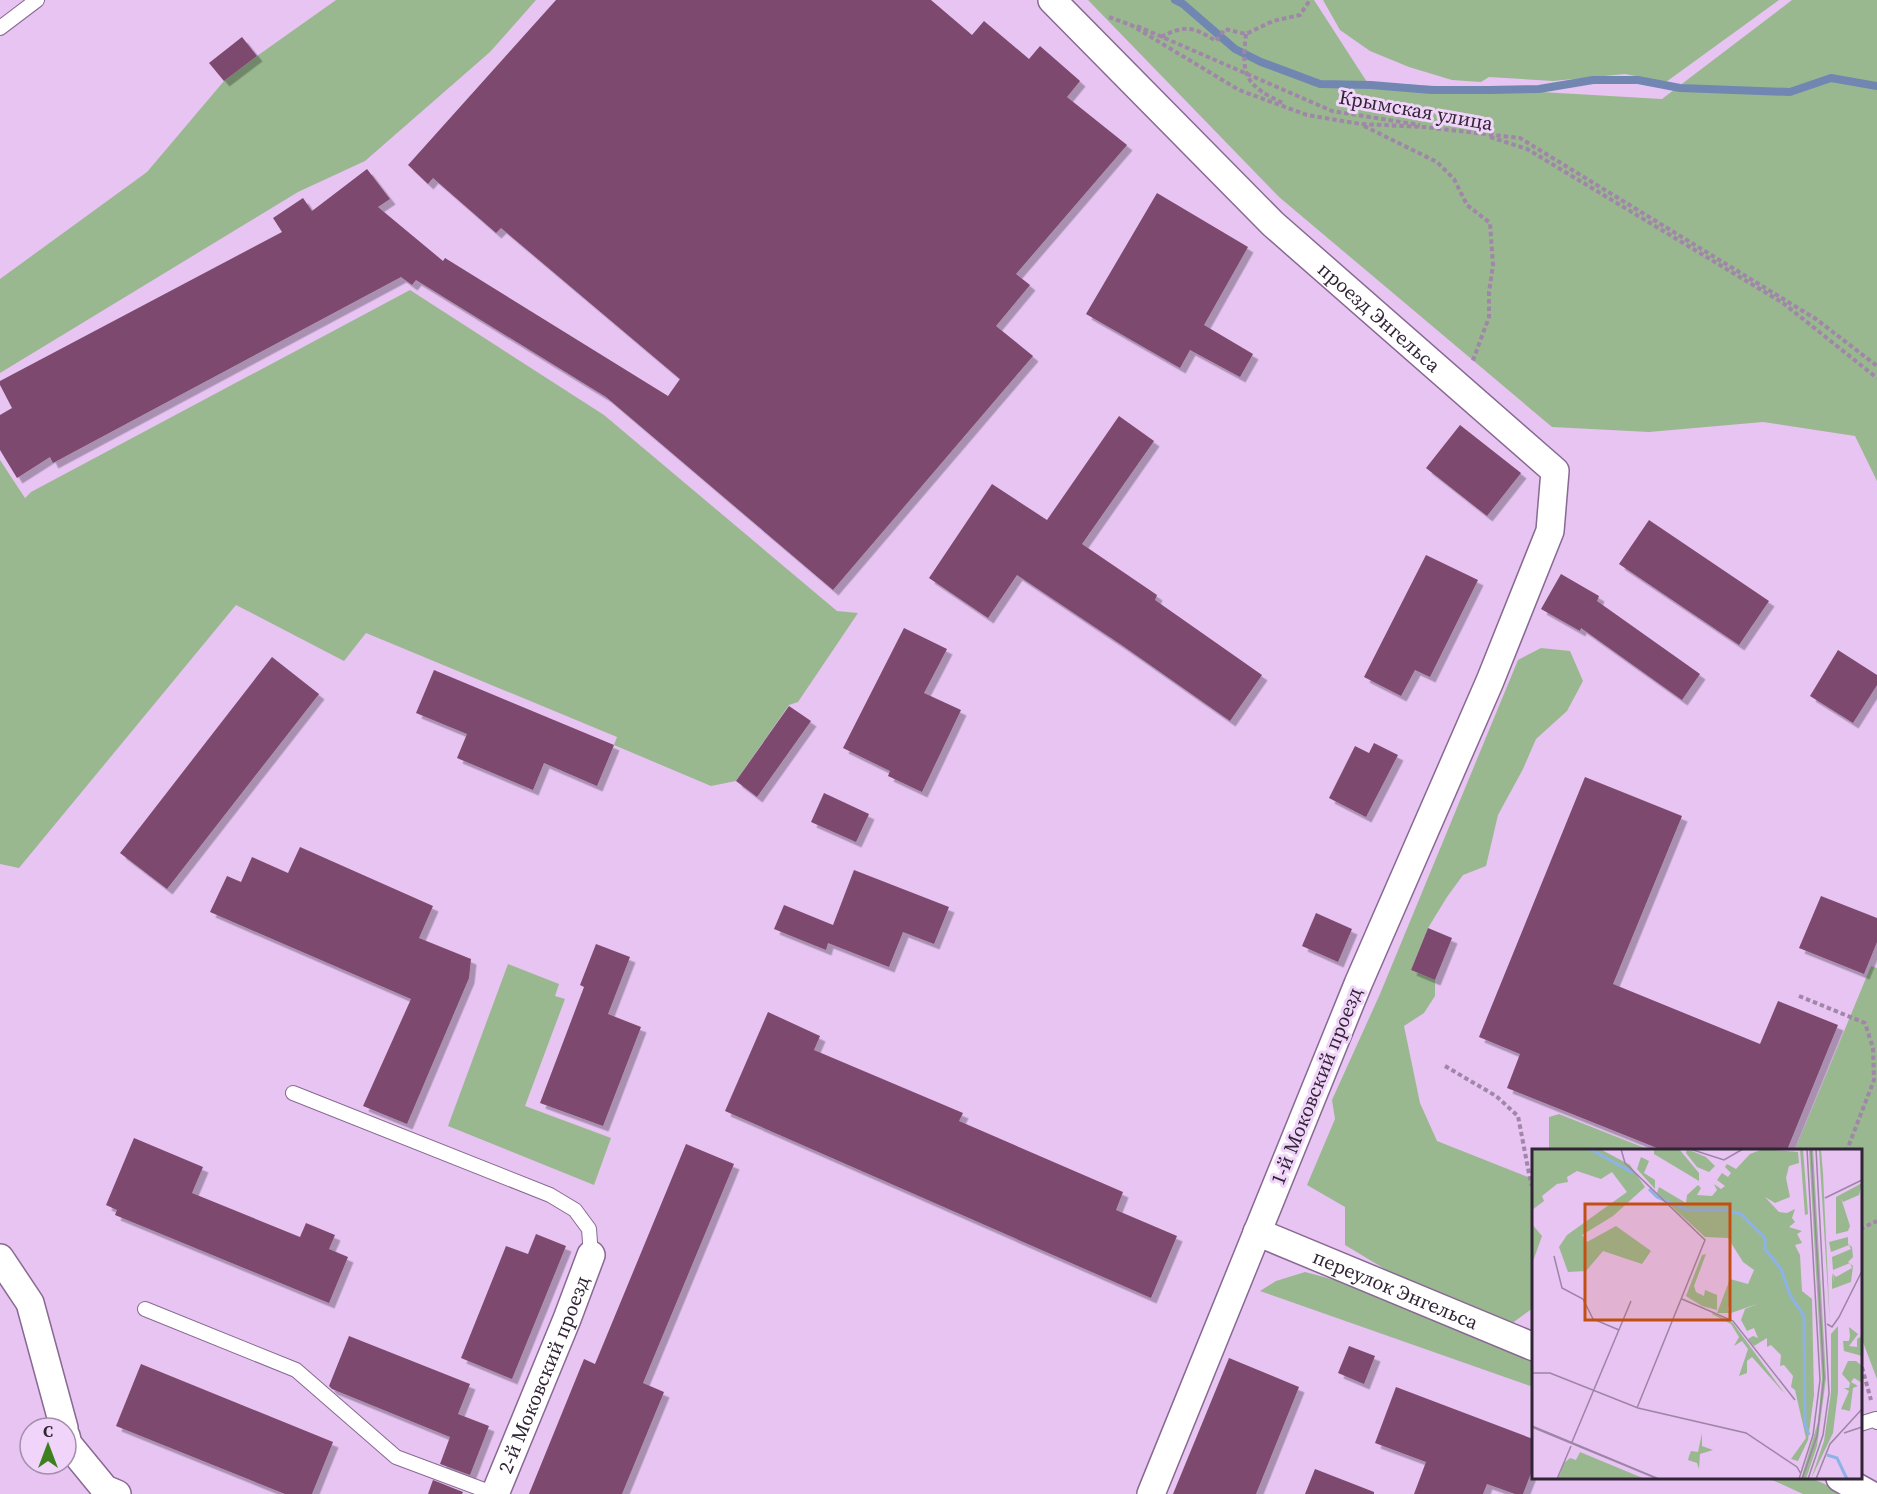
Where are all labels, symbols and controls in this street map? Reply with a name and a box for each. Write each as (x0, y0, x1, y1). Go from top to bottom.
street label: Крымская улица (1337, 83, 1496, 137)
street label: проезд Энгельса (1312, 255, 1447, 379)
street label: 1-й Моковский проезд (1264, 983, 1368, 1189)
inset map (1532, 1149, 1862, 1479)
street label: переулок Энгельса (1309, 1243, 1483, 1337)
street label: 2-й Моковский проезд (491, 1272, 596, 1478)
north arrow (18, 1416, 78, 1476)
text: С (43, 1420, 53, 1442)

